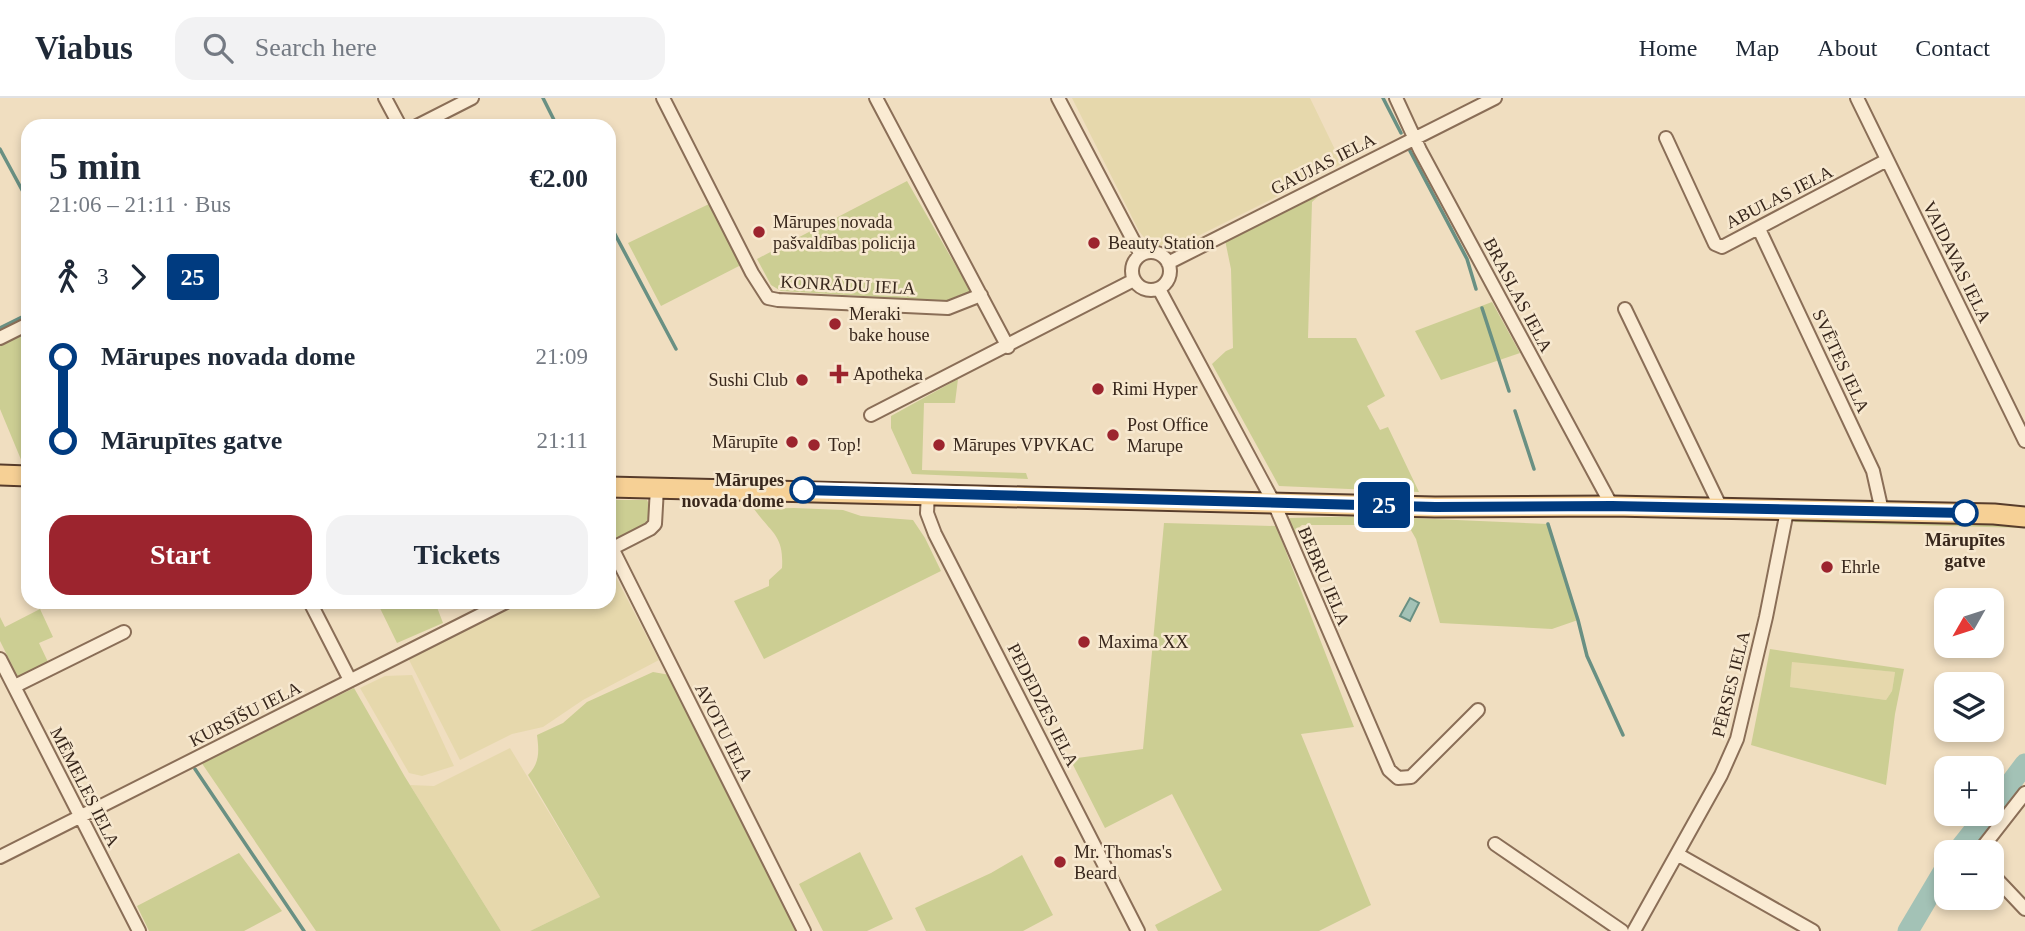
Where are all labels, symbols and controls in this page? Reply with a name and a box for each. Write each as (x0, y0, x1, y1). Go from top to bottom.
search box (175, 17, 665, 80)
icon: search (199, 29, 237, 67)
text: Viabus (35, 30, 133, 66)
text: Search here (255, 33, 377, 62)
text: Home (1639, 35, 1697, 61)
text: Map (1735, 35, 1779, 61)
text: About (1817, 35, 1877, 61)
text: Contact (1915, 35, 1990, 61)
street label: GAUJAS IELA (1267, 129, 1379, 199)
text: 5 min (49, 145, 141, 187)
street label: ABULAS IELA (1722, 161, 1836, 233)
text: €2.00 (530, 164, 588, 193)
text: 21:06 – 21:11 · Bus (49, 192, 231, 217)
street label: VAIDAVAS IELA (1919, 198, 1995, 326)
place label: Mārupes novada pašvaldības policija (773, 212, 915, 253)
marker: Mārupes novada pašvaldības policija (751, 224, 767, 240)
place label: Beauty Station (1108, 233, 1215, 253)
street label: BRASLAS IELA (1479, 234, 1557, 356)
marker: Beauty Station (1086, 235, 1102, 251)
icon: walk (49, 258, 87, 296)
icon: forward (119, 258, 157, 296)
text: 3 (97, 264, 109, 289)
text: 25 (181, 264, 205, 290)
street label: KONRĀDU IELA (780, 271, 916, 299)
place label: Meraki bake house (849, 304, 929, 345)
street label: SVĒTES IELA (1808, 306, 1874, 416)
marker: Meraki bake house (827, 316, 843, 332)
text: Mārupes novada dome (101, 342, 355, 371)
text: 21:09 (536, 344, 588, 369)
place label: Apotheka (853, 364, 923, 384)
marker: Apotheka (831, 366, 847, 382)
place label: Sushi Club (708, 370, 788, 390)
marker: Sushi Club (794, 372, 810, 388)
place label: Rimi Hyper (1112, 379, 1198, 399)
marker: Rimi Hyper (1090, 381, 1106, 397)
place label: Post Office Marupe (1127, 415, 1208, 456)
text: Mārupītes gatve (101, 426, 282, 455)
marker: Post Office Marupe (1105, 427, 1121, 443)
text: 21:11 (536, 428, 588, 453)
place label: Mārupīte (712, 432, 778, 452)
marker: Mārupīte (784, 434, 800, 450)
place label: Top! (828, 435, 862, 455)
place label: Mārupes VPVKAC (953, 435, 1094, 455)
marker: Top! (806, 437, 822, 453)
marker: Mārupes VPVKAC (931, 437, 947, 453)
place label: Mārupes novada dome (681, 470, 784, 511)
marker: Mārupes novada dome (790, 477, 816, 503)
line badge: 25 (1352, 482, 1416, 528)
text: 25 (1372, 492, 1396, 518)
marker: Mārupītes gatve (1952, 500, 1978, 526)
button: Start (49, 515, 312, 595)
button: Tickets (326, 515, 588, 595)
street label: BEBRU IELA (1294, 524, 1354, 628)
place label: Mārupītes gatve (1925, 530, 2005, 571)
place label: Ehrle (1841, 557, 1880, 577)
marker: Ehrle (1819, 559, 1835, 575)
north arrow (1934, 588, 2004, 658)
map controls (1934, 588, 2004, 910)
street label: PĒRSES IELA (1708, 628, 1754, 740)
place label: Maxima XX (1098, 632, 1188, 652)
marker: Maxima XX (1076, 634, 1092, 650)
street label: PEDEDZES IELA (1003, 640, 1083, 770)
button: layers (1934, 672, 2004, 742)
street label: KURSĪŠU IELA (185, 676, 304, 751)
street label: AVOTU IELA (691, 680, 757, 784)
street label: MĒMELES IELA (46, 724, 124, 850)
button: + (1934, 756, 2004, 826)
button: − (1934, 840, 2004, 910)
place label: Mr. Thomas's Beard (1074, 842, 1172, 883)
marker: Mr. Thomas's Beard (1052, 854, 1068, 870)

